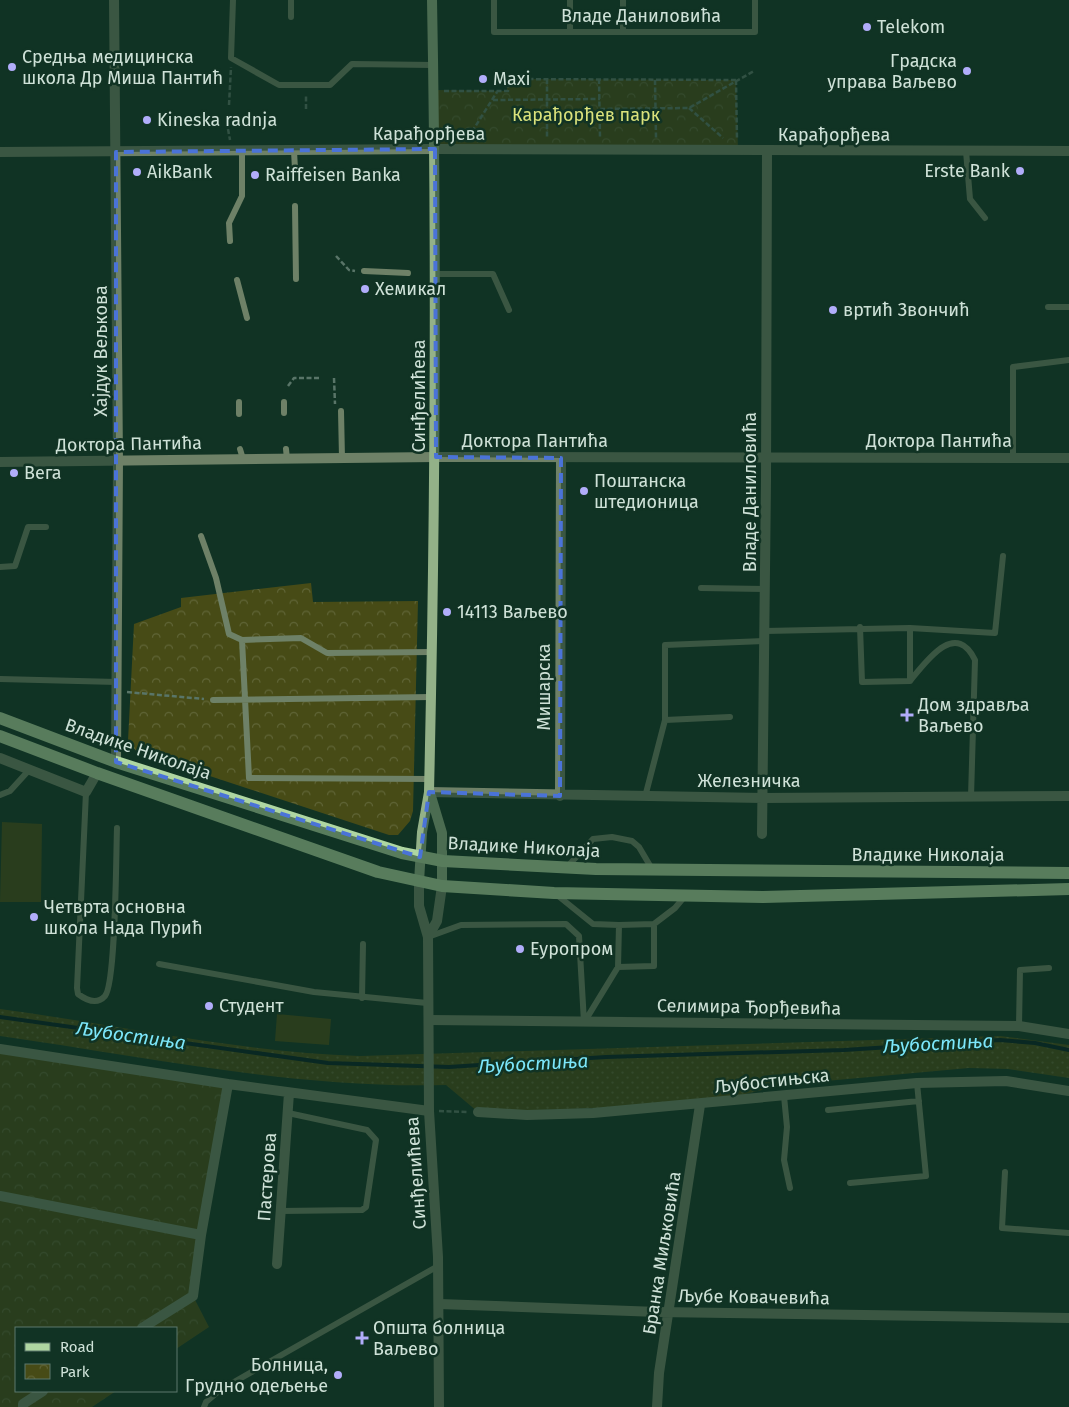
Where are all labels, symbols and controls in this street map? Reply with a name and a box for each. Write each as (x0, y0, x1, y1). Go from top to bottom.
street label: Владе Даниловића (561, 5, 721, 27)
place label: Telekom (877, 16, 945, 38)
marker: Telekom (861, 21, 873, 33)
place label: Средња медицинска школа Др Миша Пантић (22, 46, 223, 89)
place label: Градска управа Ваљево (827, 50, 957, 93)
marker: Средња медицинска школа Др Миша Пантић (6, 61, 18, 73)
marker: Градска управа Ваљево (961, 65, 973, 77)
place label: Maxi (493, 68, 531, 90)
marker: Maxi (477, 73, 489, 85)
park label: Карађорђев парк (512, 104, 661, 126)
place label: Kineska radnja (157, 109, 277, 131)
marker: Kineska radnja (141, 114, 153, 126)
street label: Карађорђева (373, 123, 485, 145)
street label: Карађорђева (778, 124, 890, 146)
place label: Erste Bank (924, 160, 1011, 182)
place label: AikBank (147, 161, 213, 183)
place label: Raiffeisen Banka (265, 164, 401, 186)
marker: Erste Bank (1014, 165, 1026, 177)
marker: AikBank (131, 166, 143, 178)
marker: Raiffeisen Banka (249, 169, 261, 181)
place label: Хемикал (375, 278, 446, 300)
marker: Хемикал (359, 283, 371, 295)
street label: Хајдук Вељкова (90, 285, 112, 417)
place label: вртић Звончић (843, 299, 970, 321)
marker: вртић Звончић (827, 304, 839, 316)
street label: Синђелићева (408, 340, 430, 452)
street label: Владе Даниловића (739, 412, 761, 572)
street label: Доктора Пантића (461, 430, 608, 452)
street label: Доктора Пантића (865, 430, 1012, 452)
street label: Доктора Пантића (55, 432, 202, 456)
place label: Вега (24, 462, 62, 484)
marker: Вега (8, 467, 20, 479)
place label: Поштанска штедионица (594, 470, 699, 513)
marker: Поштанска штедионица (578, 485, 590, 497)
place label: 14113 Ваљево (457, 601, 568, 623)
marker: 14113 Ваљево (441, 606, 453, 618)
street label: Мишарска (533, 643, 555, 731)
place label: Дом здравља Ваљево (917, 694, 1030, 737)
marker: Дом здравља Ваљево (900, 708, 914, 722)
street label: Владике Николаја (62, 714, 214, 784)
street label: Железничка (697, 770, 801, 792)
street label: Владике Николаја (447, 832, 601, 862)
street label: Владике Николаја (851, 844, 1005, 866)
place label: Четврта основна школа Нада Пурић (44, 896, 203, 939)
marker: Четврта основна школа Нада Пурић (28, 911, 40, 923)
place label: Еуропром (530, 938, 613, 960)
marker: Еуропром (514, 943, 526, 955)
street label: Селимира Ђорђевића (657, 994, 841, 1020)
place label: Студент (219, 995, 284, 1017)
marker: Студент (203, 1000, 215, 1012)
water label: Љубостиња (74, 1016, 187, 1055)
water label: Љубостиња (881, 1029, 994, 1058)
water label: Љубостиња (476, 1049, 589, 1078)
street label: Љубостињска (713, 1064, 831, 1098)
street label: Синђелићева (401, 1116, 431, 1230)
street label: Пастерова (253, 1132, 281, 1222)
street label: Бранка Миљковића (638, 1170, 686, 1336)
street label: Љубе Ковачевића (678, 1285, 830, 1309)
place label: Општа болница Ваљево (373, 1317, 505, 1360)
legend (15, 1327, 178, 1392)
marker: Општа болница Ваљево (355, 1331, 369, 1345)
text: Road (60, 1338, 95, 1356)
place label: Болница, Грудно одељење (185, 1354, 328, 1397)
text: Park (60, 1363, 90, 1381)
marker: Болница, Грудно одељење (332, 1369, 344, 1381)

